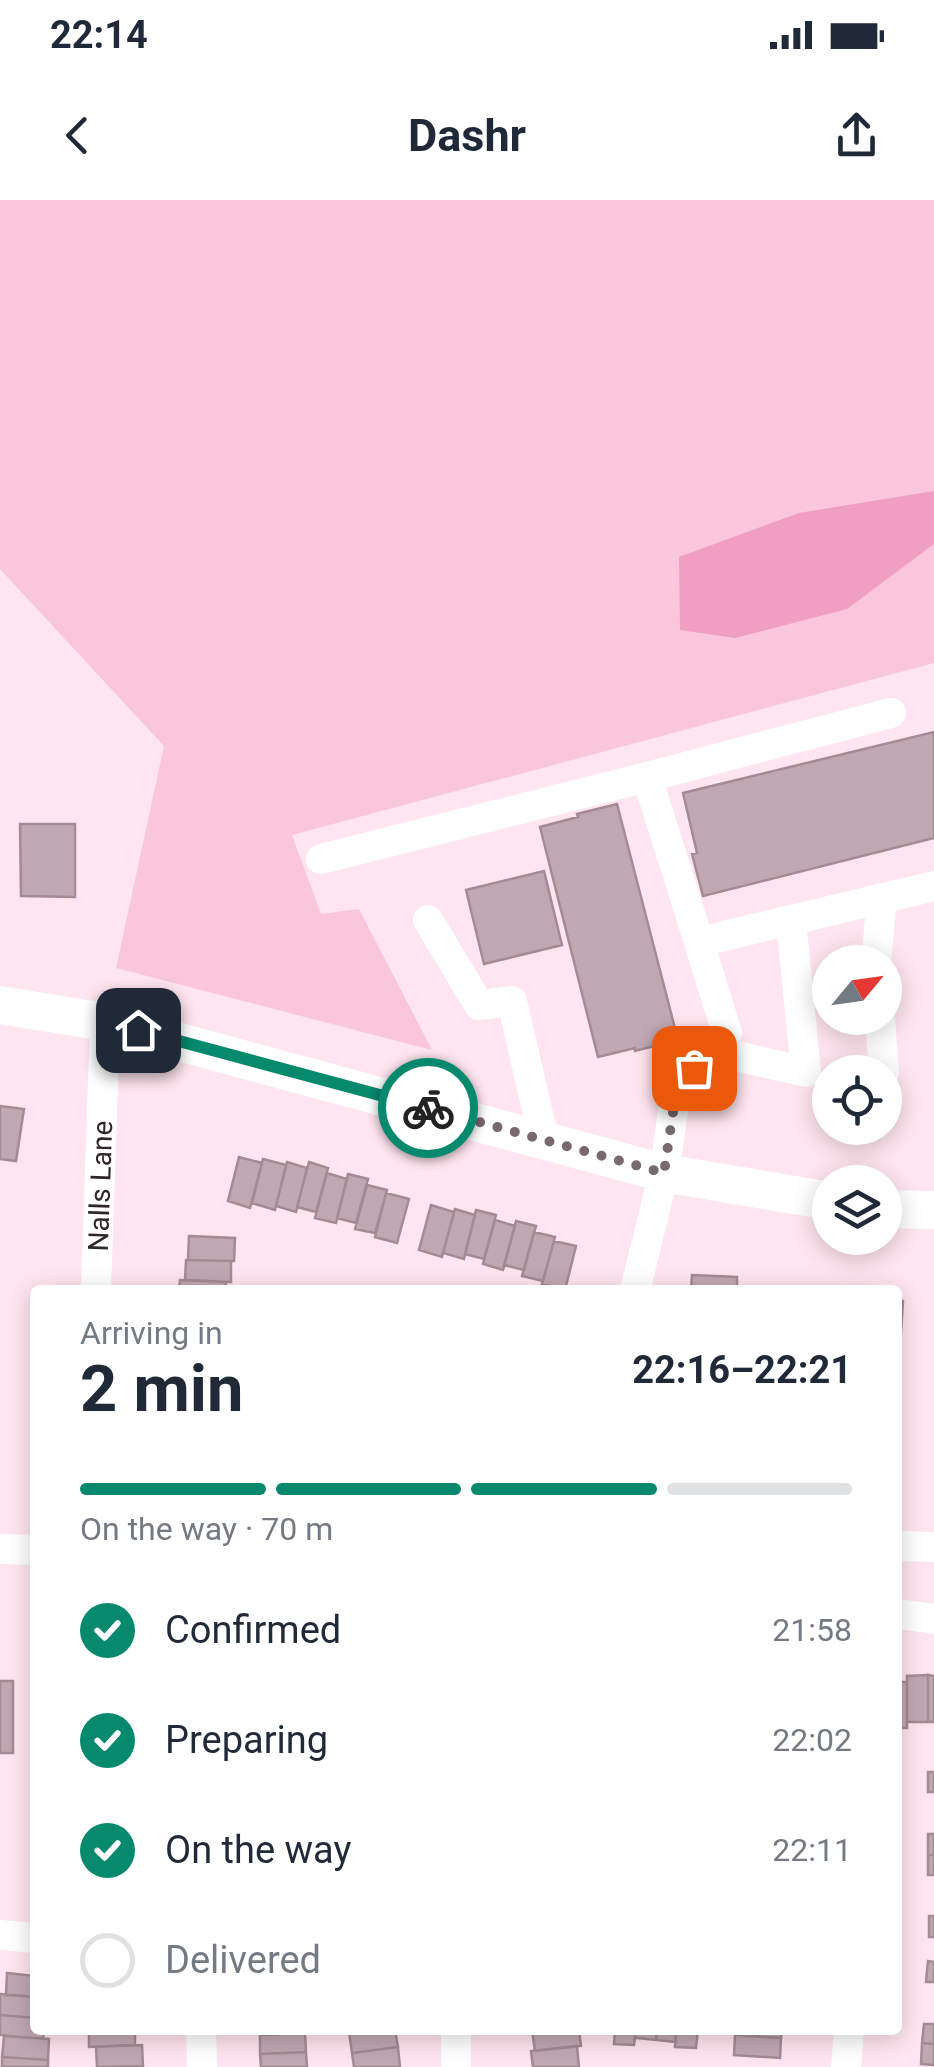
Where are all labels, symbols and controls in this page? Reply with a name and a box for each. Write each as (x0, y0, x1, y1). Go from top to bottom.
text: 22:14 (50, 13, 148, 57)
icon: back (50, 108, 105, 163)
icon: share (829, 108, 884, 163)
text: Dashr (408, 109, 526, 162)
north arrow (812, 945, 902, 1035)
map controls (812, 945, 902, 1255)
pin (96, 988, 181, 1073)
icon: home (111, 1003, 166, 1058)
pin (652, 1026, 737, 1111)
icon: bag (667, 1041, 722, 1096)
button: locate (812, 1055, 902, 1145)
courier (378, 1058, 478, 1158)
icon: bike (401, 1081, 456, 1136)
street label: Nalls Lane (82, 1120, 119, 1252)
button: layers (812, 1165, 902, 1255)
text: Arriving in (80, 1314, 223, 1352)
text: 22:16–22:21 (632, 1348, 852, 1392)
text: 2 min (80, 1351, 243, 1427)
text: On the way · 70 m (80, 1510, 333, 1548)
icon: check (80, 1603, 135, 1658)
text: Confirmed (165, 1608, 341, 1652)
text: 21:58 (772, 1611, 852, 1649)
icon: check (80, 1713, 135, 1768)
text: Preparing (165, 1718, 328, 1762)
text: 22:02 (772, 1721, 852, 1759)
icon: check (80, 1823, 135, 1878)
text: On the way (165, 1828, 351, 1872)
text: 22:11 (772, 1831, 852, 1869)
text: Delivered (165, 1938, 321, 1982)

